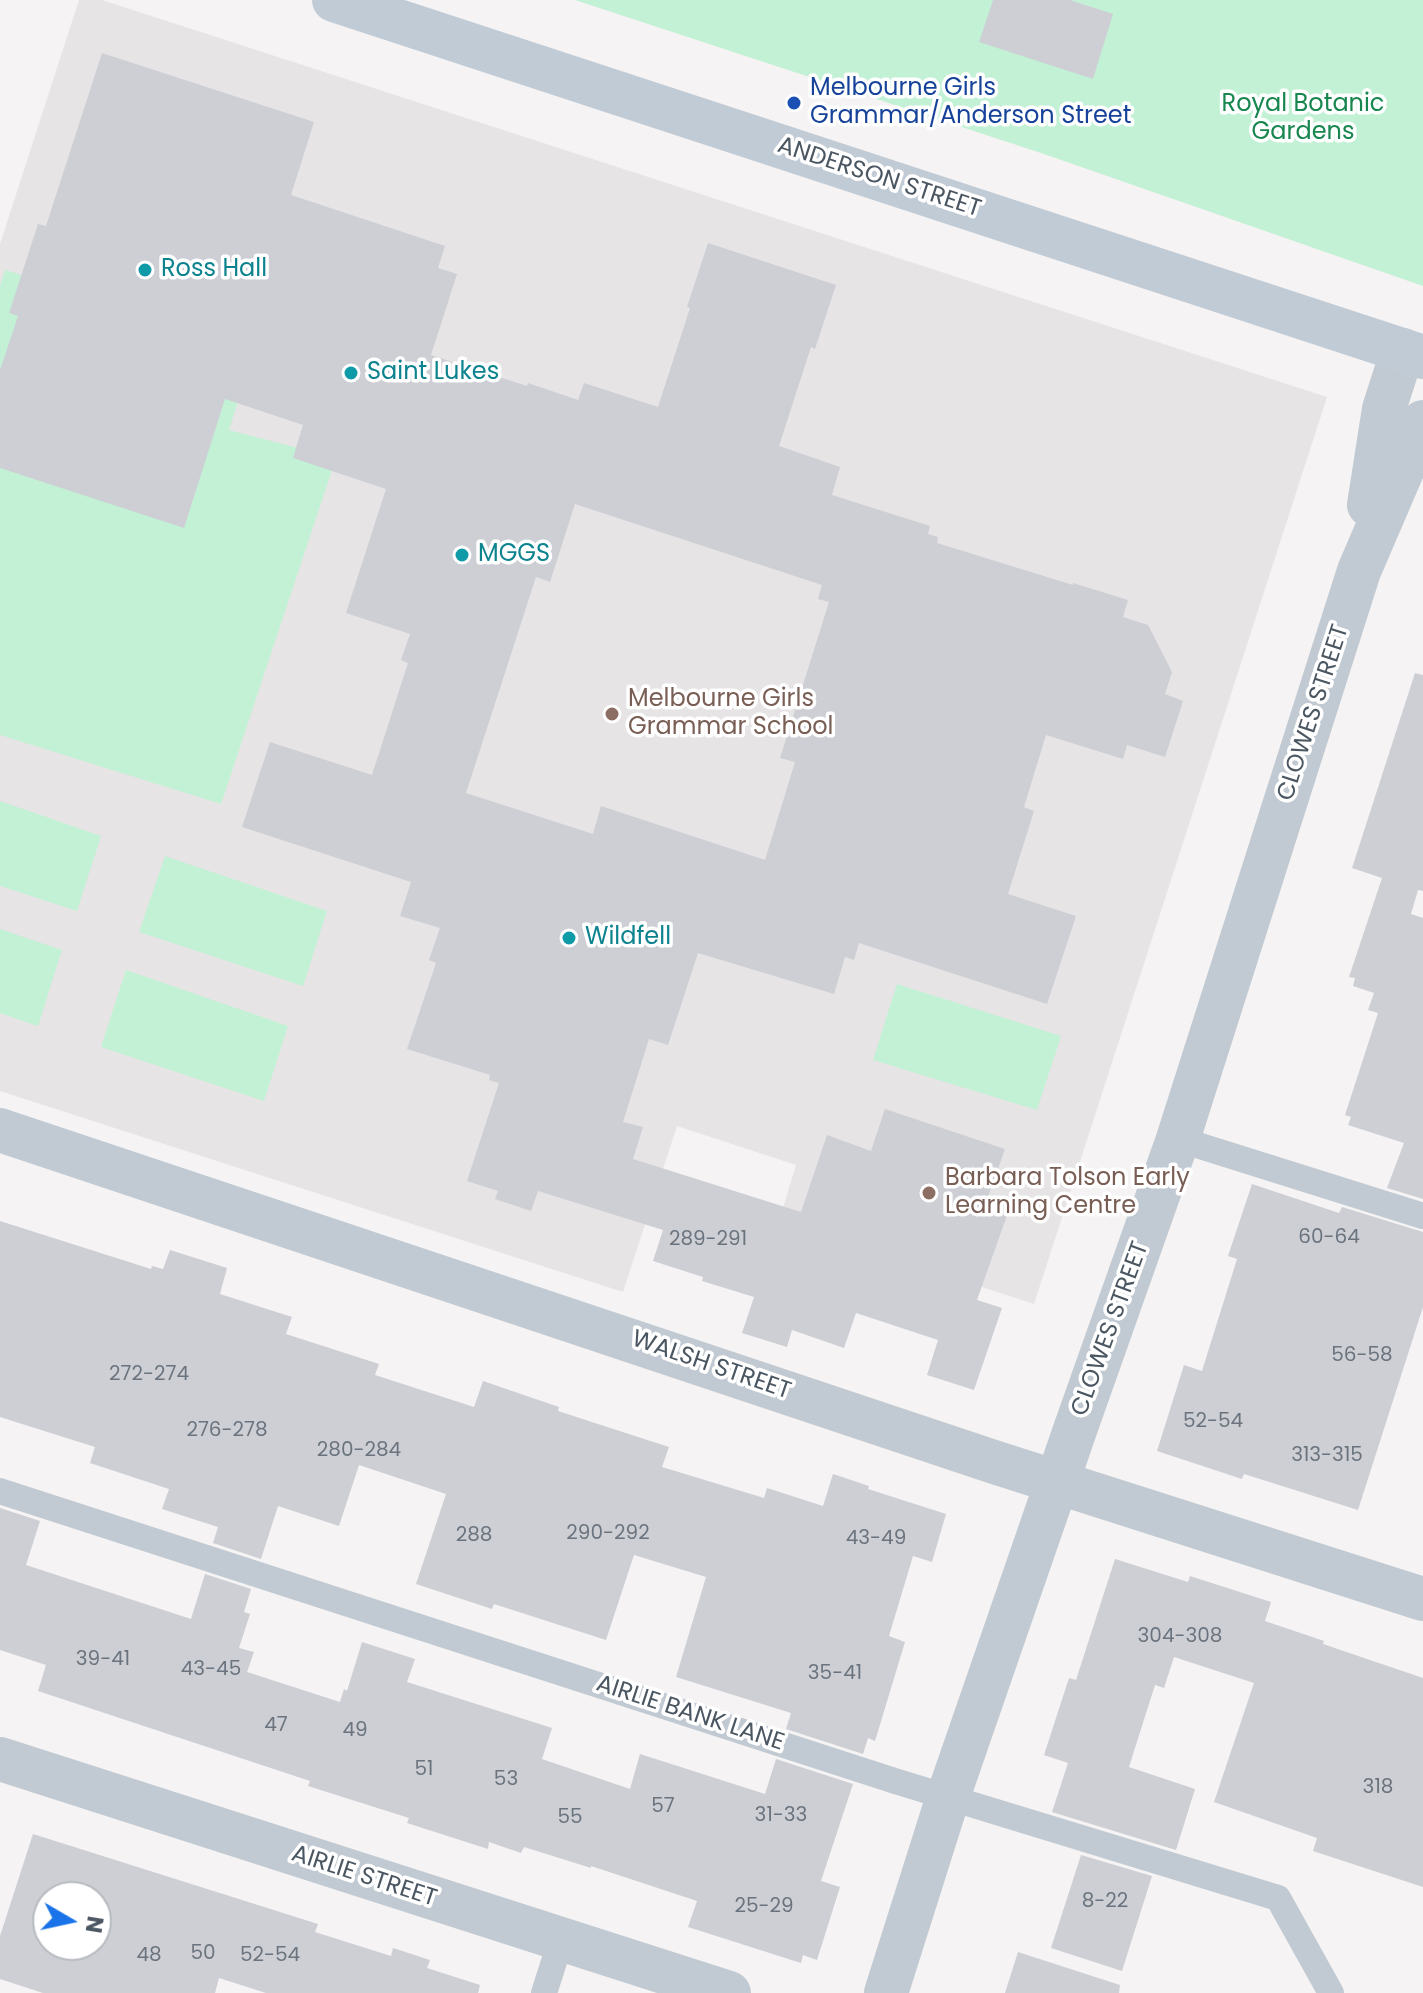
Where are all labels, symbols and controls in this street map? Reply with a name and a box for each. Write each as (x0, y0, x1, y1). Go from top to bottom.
place label: Melbourne Girls Grammar/Anderson Street (810, 75, 1131, 131)
park label: Royal Botanic Gardens (1222, 91, 1384, 147)
marker: Melbourne Girls Grammar/Anderson Street (785, 94, 803, 112)
street label: ANDERSON STREET (774, 131, 984, 225)
place label: Ross Hall (161, 256, 267, 284)
marker: Ross Hall (136, 261, 154, 279)
place label: Saint Lukes (367, 359, 499, 387)
marker: Saint Lukes (342, 364, 360, 382)
place label: MGGS (478, 541, 550, 569)
marker: MGGS (453, 546, 471, 564)
street label: CLOWES STREET (1272, 621, 1356, 805)
place label: Melbourne Girls Grammar School (628, 686, 834, 742)
marker: Melbourne Girls Grammar School (603, 705, 621, 723)
place label: Wildfell (585, 924, 671, 952)
marker: Wildfell (560, 929, 578, 947)
place label: Barbara Tolson Early Learning Centre (945, 1165, 1190, 1221)
marker: Barbara Tolson Early Learning Centre (920, 1184, 938, 1202)
house number: 60-64 (1298, 1226, 1360, 1250)
house number: 289-291 (669, 1228, 747, 1252)
street label: CLOWES STREET (1066, 1238, 1156, 1420)
street label: WALSH STREET (628, 1325, 794, 1407)
house number: 56-58 (1331, 1344, 1393, 1368)
house number: 272-274 (109, 1363, 189, 1387)
house number: 52-54 (1183, 1410, 1243, 1434)
house number: 276-278 (186, 1419, 268, 1443)
house number: 280-284 (317, 1439, 401, 1463)
house number: 313-315 (1291, 1444, 1363, 1468)
house number: 290-292 (566, 1522, 650, 1546)
house number: 288 (456, 1524, 492, 1548)
house number: 43-49 (846, 1527, 906, 1551)
house number: 304-308 (1138, 1625, 1222, 1649)
house number: 39-41 (76, 1648, 130, 1672)
house number: 43-45 (181, 1658, 241, 1682)
house number: 35-41 (808, 1662, 862, 1686)
street label: AIRLIE BANK LANE (592, 1670, 788, 1758)
house number: 47 (264, 1714, 288, 1738)
house number: 49 (342, 1719, 368, 1743)
house number: 51 (415, 1758, 433, 1782)
house number: 53 (494, 1768, 518, 1792)
house number: 318 (1363, 1776, 1393, 1800)
house number: 57 (651, 1795, 675, 1819)
house number: 31-33 (755, 1804, 807, 1828)
house number: 55 (557, 1806, 583, 1830)
street label: AIRLIE STREET (288, 1840, 440, 1914)
north arrow (32, 1881, 112, 1961)
house number: 8-22 (1082, 1890, 1128, 1914)
house number: 25-29 (734, 1895, 794, 1919)
text: N (78, 1914, 111, 1935)
house number: 50 (190, 1942, 216, 1966)
house number: 48 (136, 1944, 162, 1968)
house number: 52-54 (240, 1944, 300, 1968)

